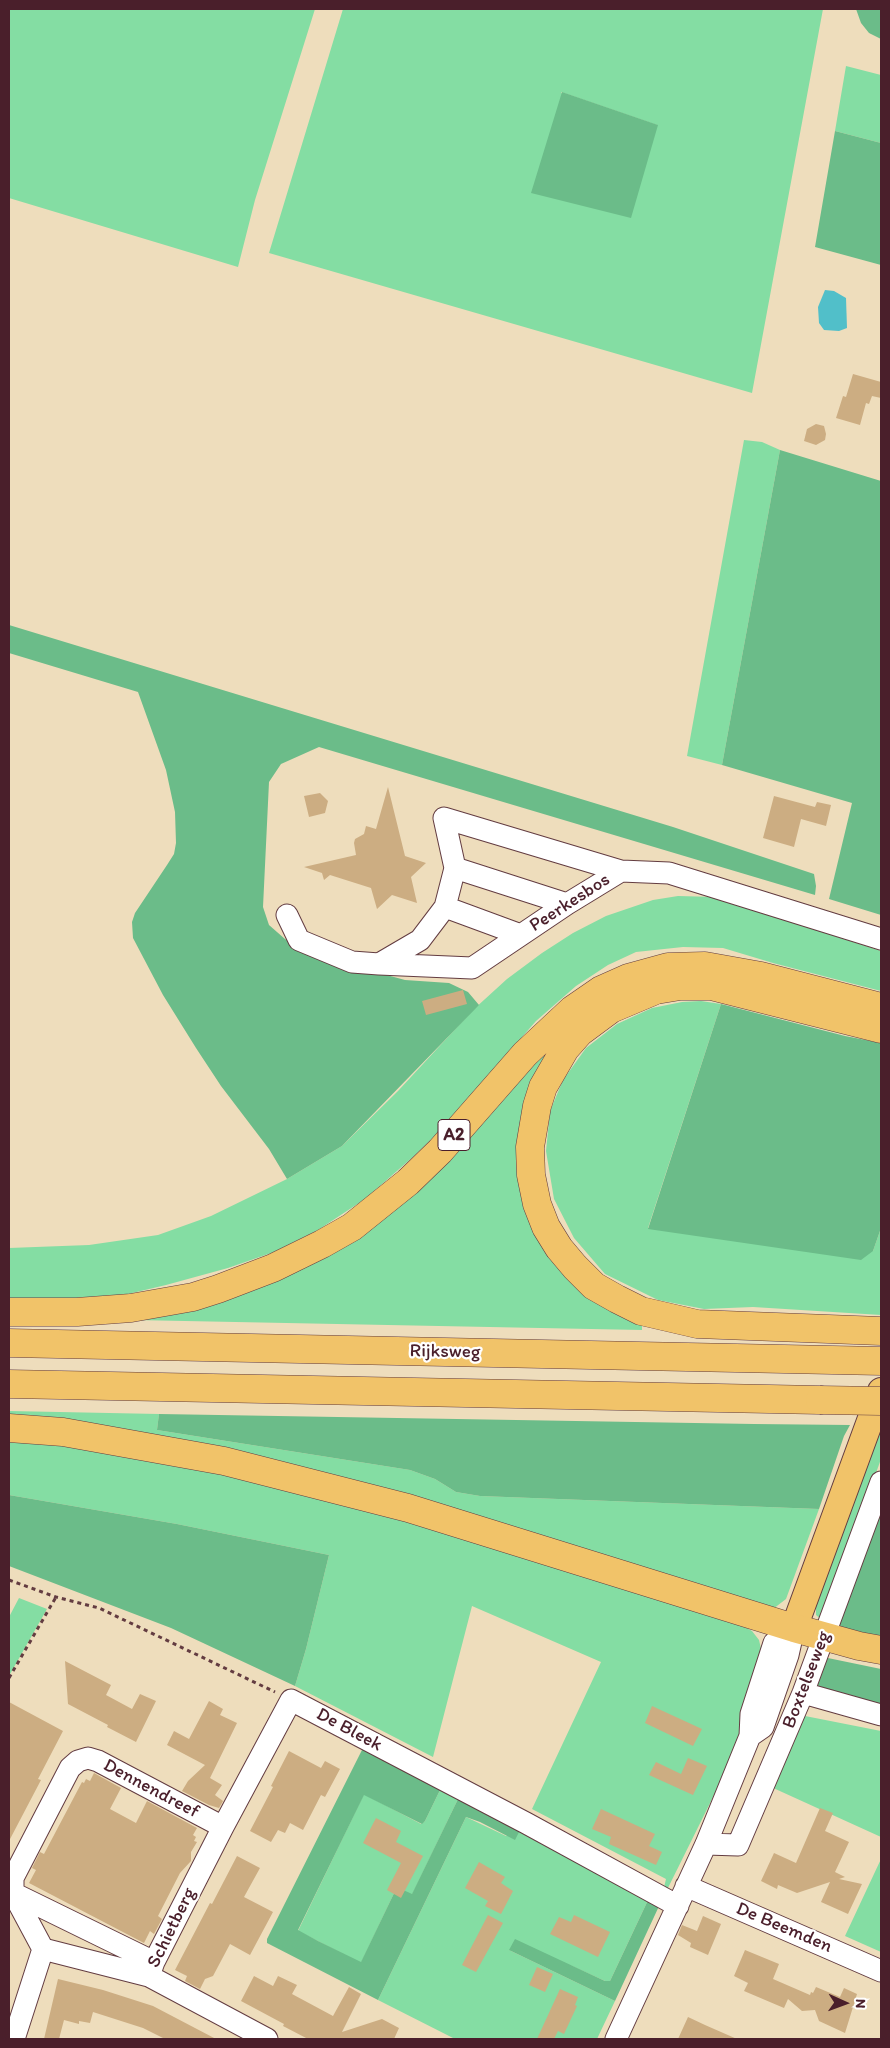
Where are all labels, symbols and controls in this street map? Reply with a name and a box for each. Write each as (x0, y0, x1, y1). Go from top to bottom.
street label: Peerkesbos (525, 869, 615, 937)
road number: A2 (438, 1120, 470, 1150)
street label: Rijksweg (409, 1340, 481, 1364)
street label: Boxtelseweg (778, 1628, 836, 1732)
street label: De Bleek (312, 1703, 386, 1757)
street label: Dennendreef (99, 1754, 203, 1824)
street label: Schietberg (143, 1884, 201, 1972)
street label: De Beemden (732, 1898, 836, 1958)
north arrow (820, 1978, 870, 2028)
text: N (852, 1999, 869, 2009)

